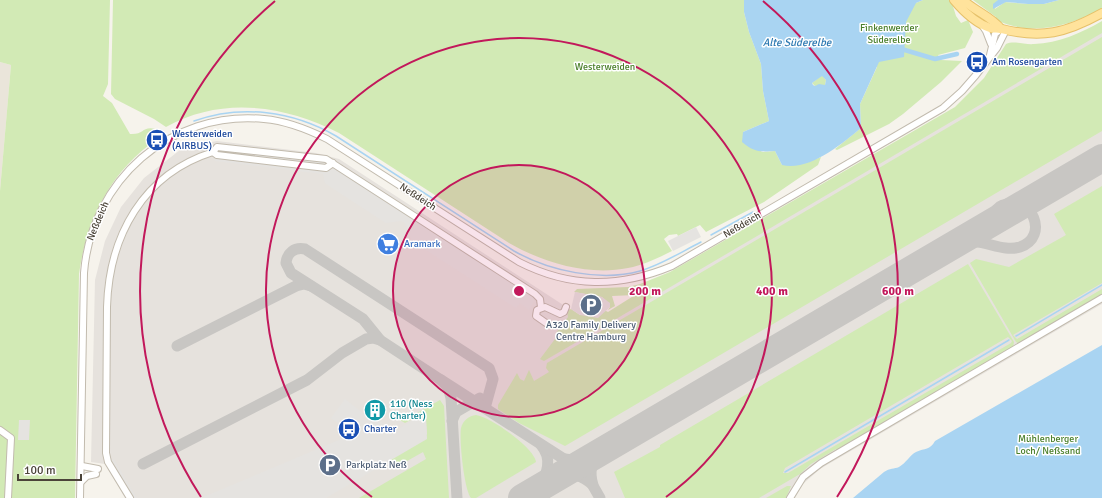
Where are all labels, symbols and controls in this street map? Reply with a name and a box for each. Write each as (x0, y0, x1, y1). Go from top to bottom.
park label: Finkenwerder Süderelbe (860, 22, 918, 46)
water label: Alte Süderelbe (763, 36, 832, 49)
bus stop icon: Am Rosengarten (964, 49, 990, 75)
place label: Am Rosengarten (992, 56, 1062, 68)
park label: Westerweiden (575, 61, 635, 73)
bus stop icon: Westerweiden (AIRBUS) (144, 127, 170, 153)
place label: Westerweiden (AIRBUS) (172, 128, 232, 152)
street label: Neßdeich (397, 181, 439, 213)
street label: Neßdeich (84, 200, 112, 242)
street label: Neßdeich (721, 209, 763, 241)
supermarket icon: Aramark (375, 231, 401, 257)
place label: Aramark (404, 238, 441, 250)
centre of rings (512, 284, 526, 298)
text: 200 m (629, 284, 661, 299)
text: 400 m (756, 284, 788, 299)
text: 600 m (882, 284, 914, 299)
parking icon: A320 Family Delivery Centre Hamburg (578, 292, 604, 318)
place label: A320 Family Delivery Centre Hamburg (546, 319, 636, 343)
building icon: 110 (Ness Charter) (362, 397, 388, 423)
place label: 110 (Ness Charter) (390, 398, 433, 422)
bus stop icon: Charter (336, 416, 362, 442)
place label: Charter (364, 423, 397, 435)
park label: Mühlenberger Loch/ Neßsand (1015, 433, 1081, 457)
parking icon: Parkplatz Neß (317, 452, 343, 478)
scale bar (18, 456, 81, 482)
place label: Parkplatz Neß (346, 459, 407, 471)
text: 100 m (24, 463, 56, 478)

